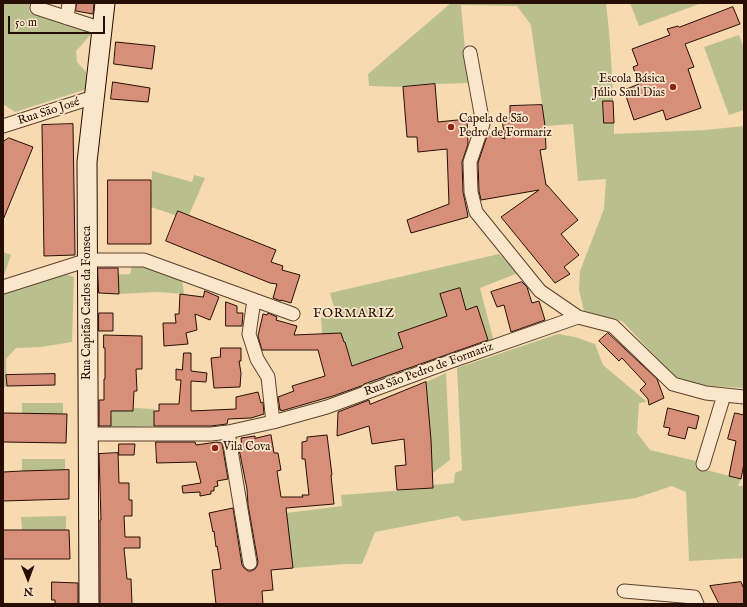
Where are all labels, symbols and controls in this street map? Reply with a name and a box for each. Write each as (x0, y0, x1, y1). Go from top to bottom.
scale bar (10, 8, 107, 34)
text: 50 m (15, 15, 37, 30)
place label: Escola Básica Júlio Saul Dias (593, 73, 665, 101)
marker: Escola Básica Júlio Saul Dias (668, 82, 678, 92)
street label: Rua São José (16, 95, 82, 129)
place label: Capela de São Pedro de Formariz (459, 113, 552, 141)
marker: Capela de São Pedro de Formariz (446, 122, 456, 132)
street label: Rua Capitão Carlos da Fonseca (81, 226, 95, 380)
district label: FORMARIZ (313, 306, 395, 322)
street label: Rua São Pedro de Formariz (363, 340, 495, 400)
place label: Vila Cova (223, 441, 271, 455)
marker: Vila Cova (210, 443, 220, 453)
north arrow (8, 559, 48, 599)
text: N (23, 584, 33, 598)

